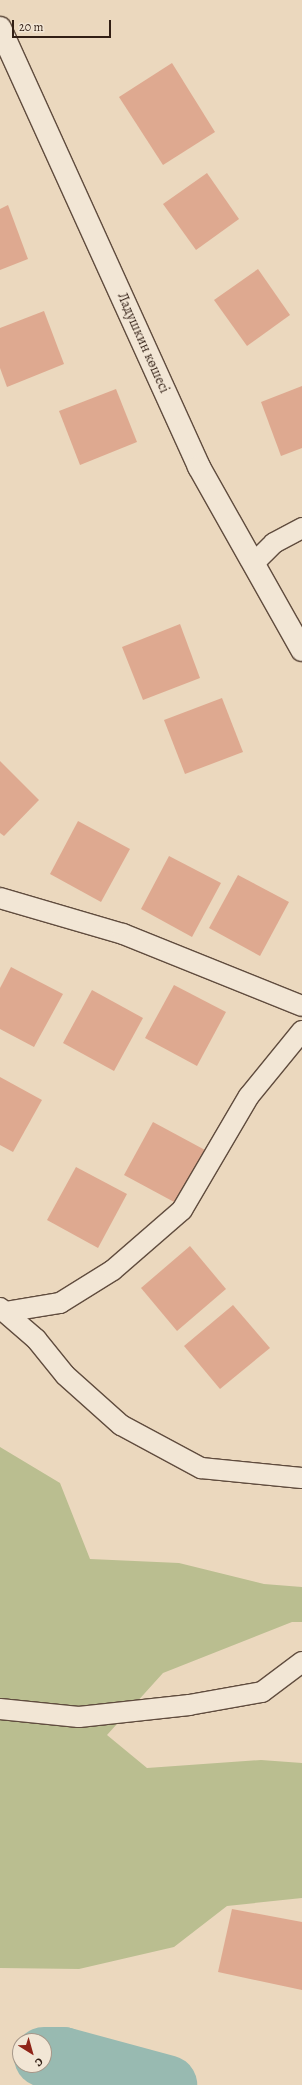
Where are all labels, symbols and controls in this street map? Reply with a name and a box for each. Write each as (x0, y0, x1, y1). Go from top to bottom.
scale bar (14, 12, 113, 38)
text: 20 m (19, 19, 43, 35)
street label: Ладушкин көшесі (113, 290, 173, 396)
north arrow (12, 2033, 52, 2073)
text: С (32, 2054, 46, 2070)

